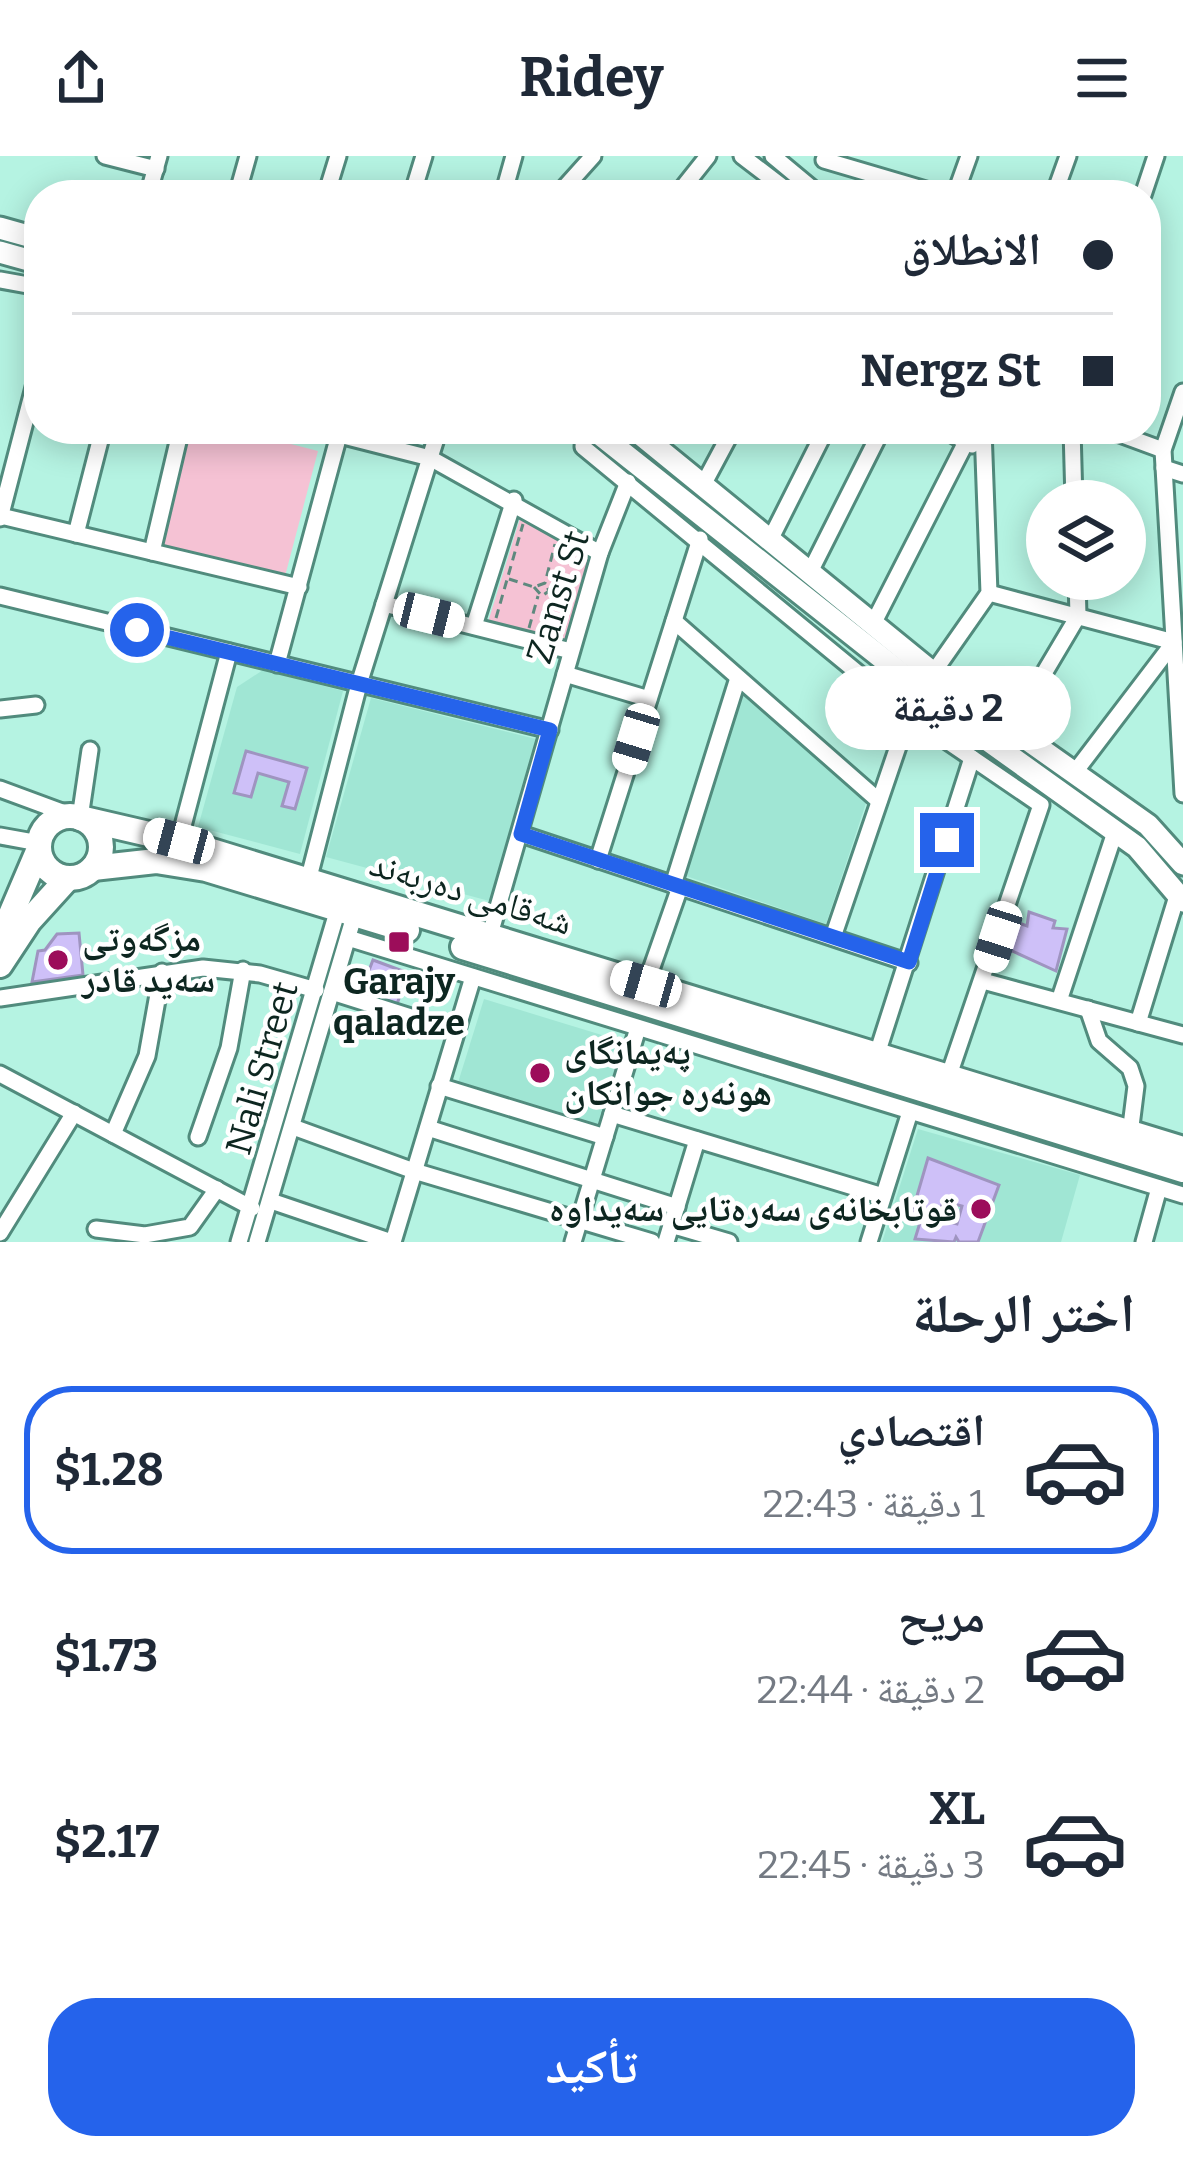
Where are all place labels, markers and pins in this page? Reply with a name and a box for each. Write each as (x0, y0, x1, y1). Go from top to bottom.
place label: مزگەوتی سەید قادر (80, 917, 215, 1002)
marker: Garajy qaladze (386, 929, 412, 955)
marker: مزگەوتی سەید قادر (45, 947, 71, 973)
place label: Garajy qaladze (333, 960, 465, 1045)
place label: پەیمانگای هونەرە جوانکان (564, 1030, 772, 1115)
marker: پەیمانگای هونەرە جوانکان (527, 1060, 553, 1086)
place label: قوتابخانەی سەرەتایی سەیداوە (549, 1187, 957, 1231)
marker: قوتابخانەی سەرەتایی سەیداوە (968, 1196, 994, 1222)

